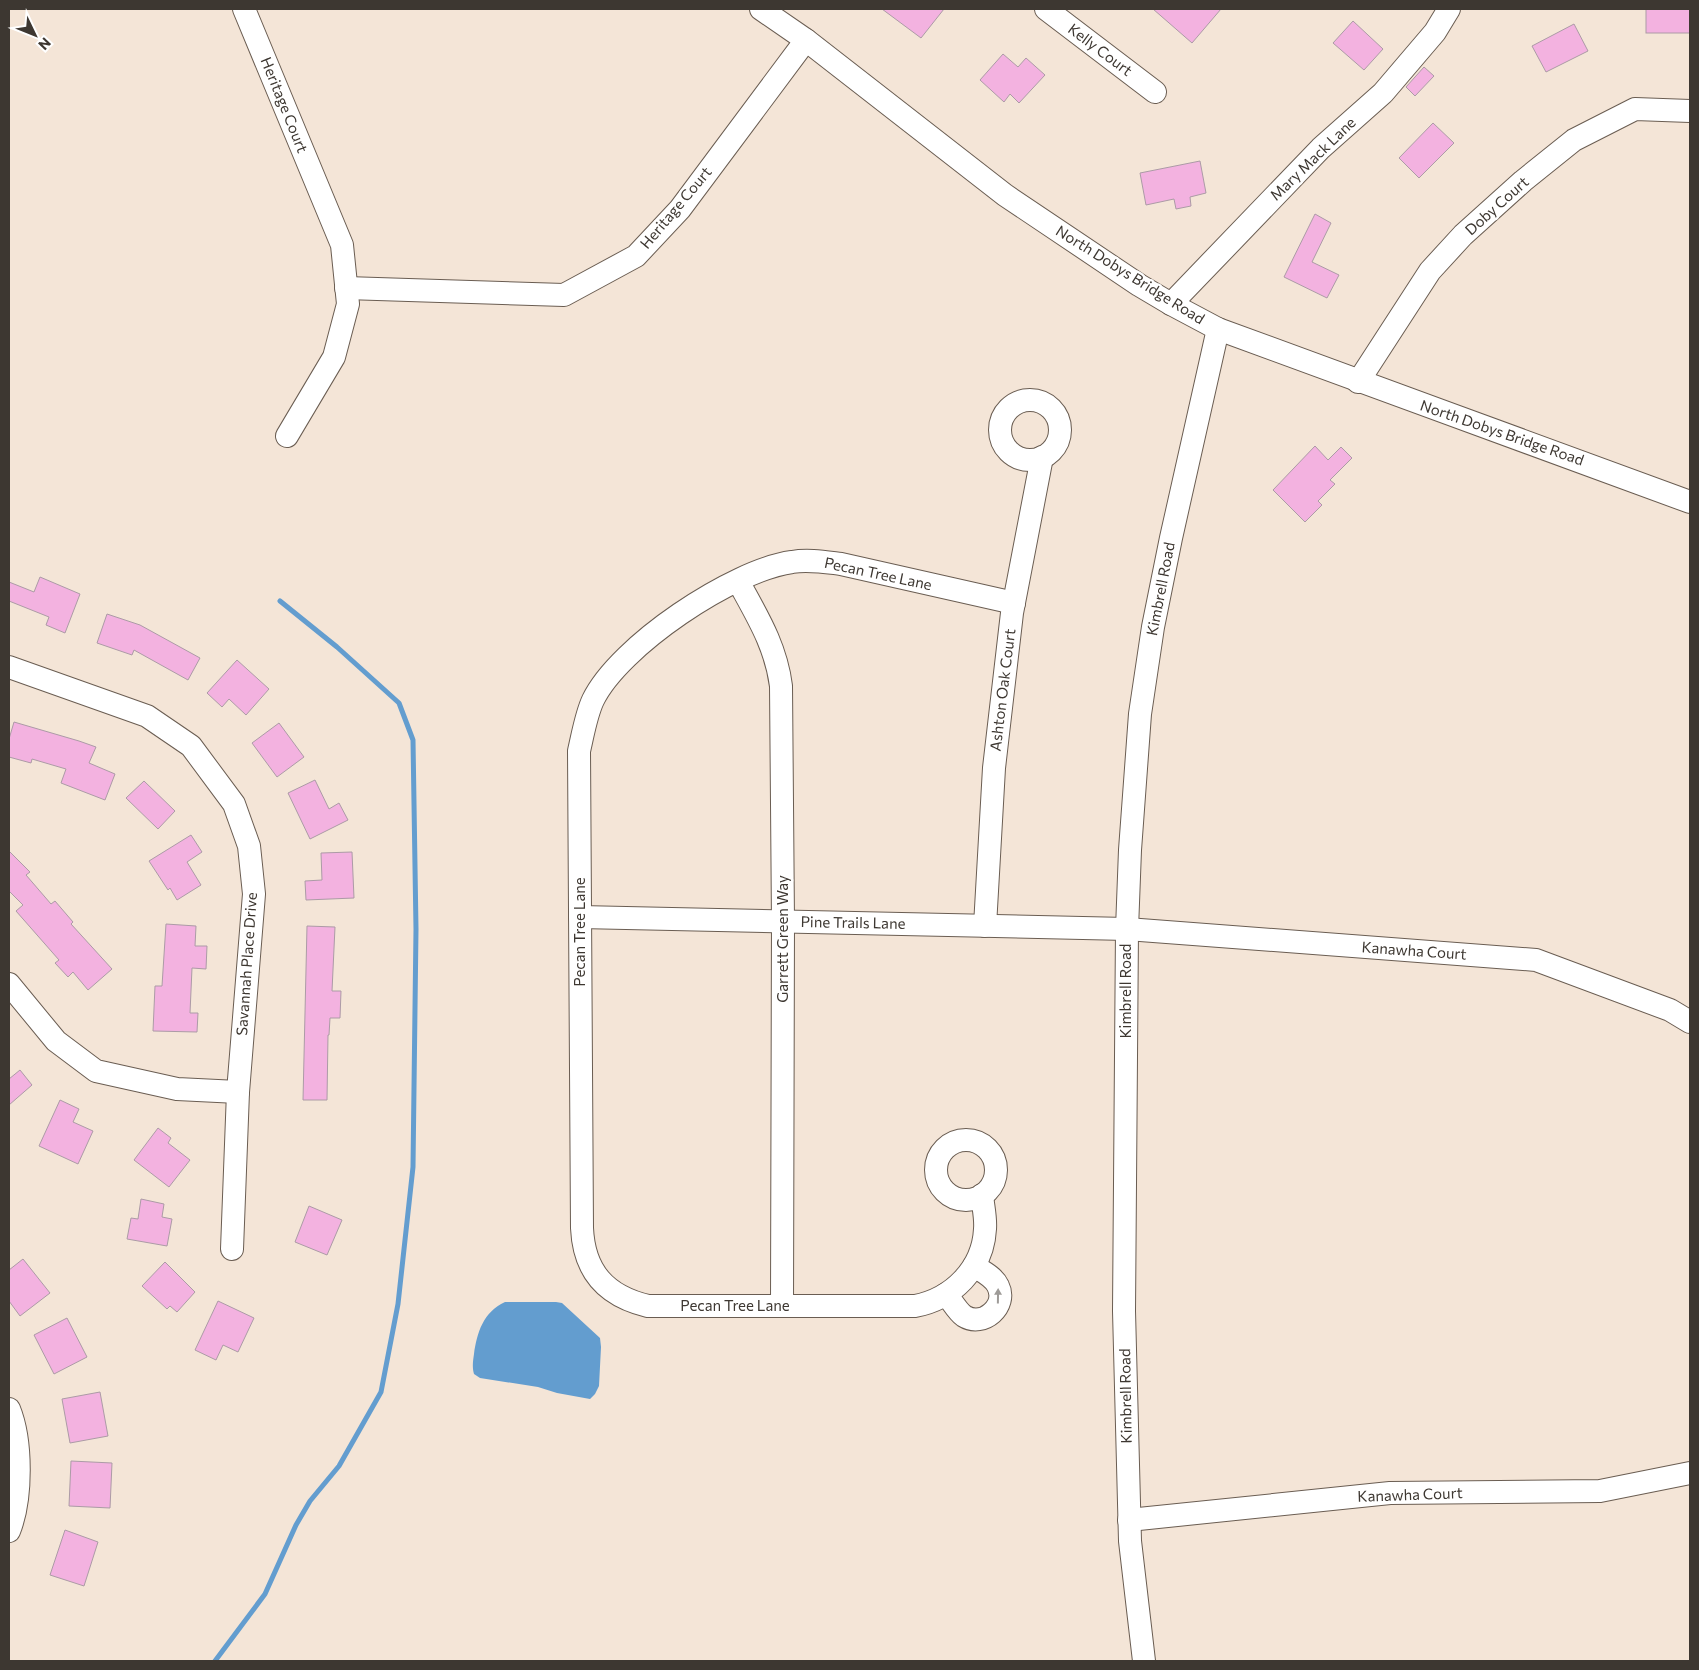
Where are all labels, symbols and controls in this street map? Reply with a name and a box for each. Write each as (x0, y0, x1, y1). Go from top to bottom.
north arrow (10, 10, 60, 60)
street label: Kelly Court (1065, 19, 1136, 79)
text: N (35, 35, 55, 54)
street label: Heritage Court (258, 54, 312, 155)
street label: Mary Mack Lane (1266, 113, 1359, 204)
street label: Heritage Court (636, 163, 715, 252)
street label: Doby Court (1461, 172, 1532, 238)
street label: North Dobys Bridge Road (1053, 221, 1208, 327)
street label: North Dobys Bridge Road (1418, 396, 1587, 469)
street label: Kimbrell Road (1142, 540, 1178, 637)
street label: Pecan Tree Lane (823, 553, 934, 593)
street label: Ashton Oak Court (986, 628, 1018, 752)
street label: Garrett Green Way (773, 875, 791, 1003)
street label: Pecan Tree Lane (570, 877, 588, 987)
street label: Savannah Place Drive (232, 891, 260, 1036)
street label: Pine Trails Lane (800, 912, 906, 932)
street label: Kanawha Court (1361, 937, 1467, 963)
street label: Kimbrell Road (1116, 943, 1134, 1039)
one-way arrow (995, 1288, 1003, 1304)
street label: Pecan Tree Lane (680, 1296, 790, 1314)
street label: Kimbrell Road (1115, 1348, 1135, 1444)
street label: Kanawha Court (1357, 1483, 1463, 1505)

